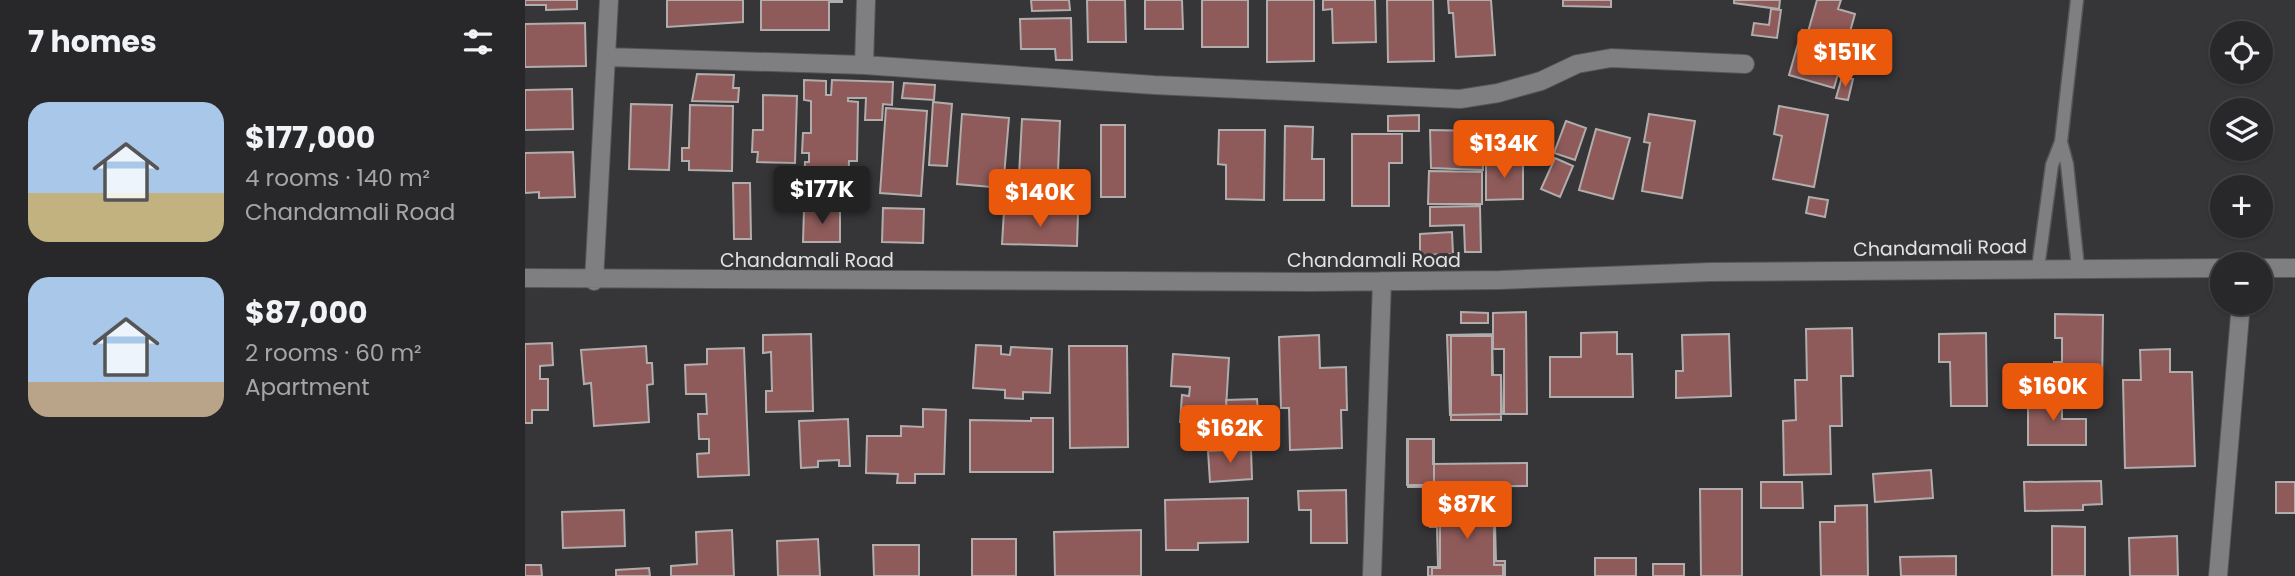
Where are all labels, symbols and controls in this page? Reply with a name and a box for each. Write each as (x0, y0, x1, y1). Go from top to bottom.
text: 7 homes (28, 20, 157, 63)
map controls (2210, 21, 2273, 315)
button: locate (2210, 21, 2273, 84)
icon: filters (459, 23, 497, 61)
pin: $151K (1796, 29, 1894, 89)
text: $151K (1813, 36, 1877, 68)
button: layers (2210, 98, 2273, 161)
text: $177,000 (245, 116, 375, 159)
pin: $134K (1455, 120, 1553, 180)
text: $134K (1469, 127, 1539, 159)
icon: home (84, 130, 168, 214)
text: 4 rooms · 140 m² (245, 162, 430, 194)
pin: $177K (773, 166, 871, 226)
pin: $140K (991, 170, 1089, 229)
text: $177K (790, 173, 854, 205)
button: + (2210, 175, 2273, 238)
text: $140K (1005, 176, 1075, 208)
text: Chandamali Road (245, 196, 455, 228)
street label: Chandamali Road (1853, 233, 2027, 263)
street label: Chandamali Road (720, 247, 894, 274)
street label: Chandamali Road (1287, 247, 1461, 274)
button: − (2210, 252, 2273, 315)
text: $87,000 (245, 291, 368, 334)
icon: home (84, 305, 168, 389)
text: 2 rooms · 60 m² (245, 337, 422, 369)
pin: $160K (2004, 364, 2102, 423)
text: $160K (2018, 370, 2088, 402)
text: Apartment (245, 371, 370, 403)
pin: $162K (1181, 406, 1279, 465)
text: $162K (1196, 412, 1264, 444)
pin: $87K (1426, 482, 1508, 541)
text: $87K (1438, 488, 1496, 520)

